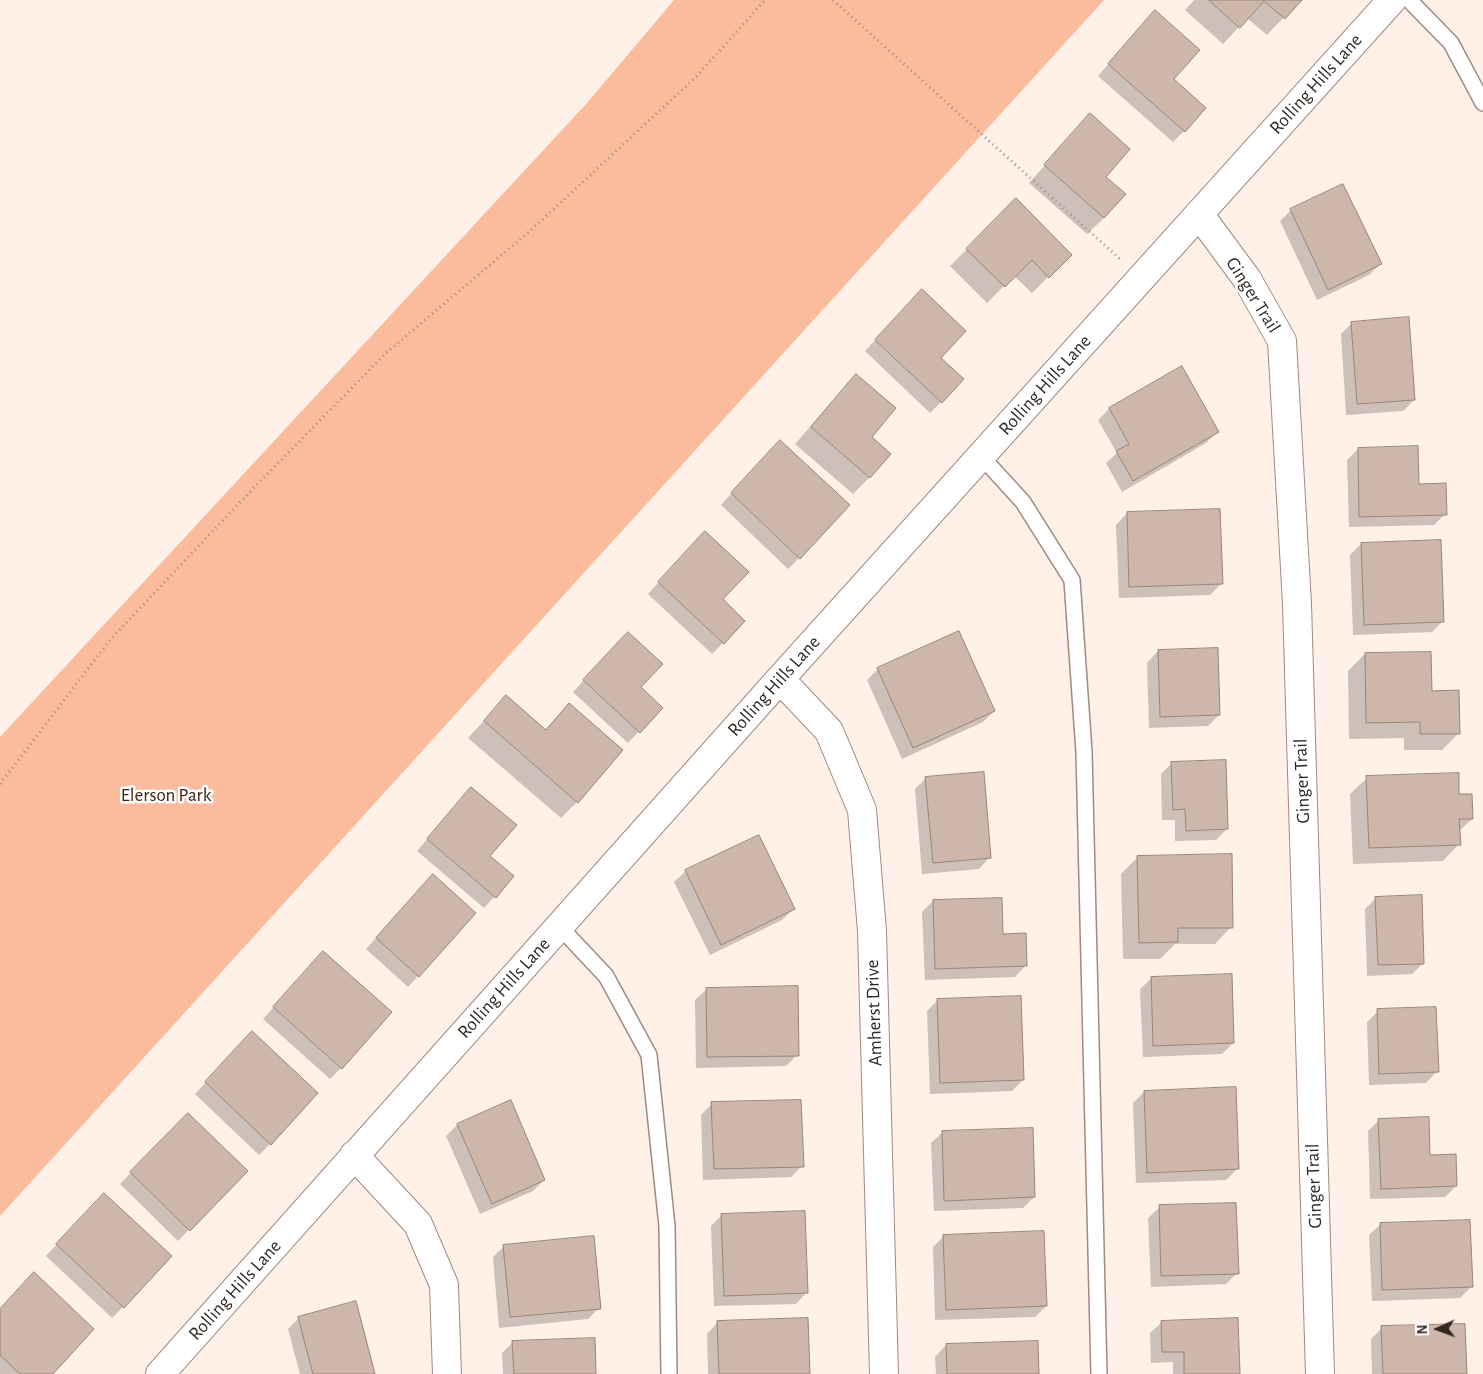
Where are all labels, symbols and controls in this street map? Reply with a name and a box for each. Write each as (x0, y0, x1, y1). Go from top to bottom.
street label: Rolling Hills Lane (1265, 29, 1367, 139)
street label: Ginger Trail (1221, 253, 1285, 337)
street label: Rolling Hills Lane (994, 330, 1096, 440)
street label: Rolling Hills Lane (723, 631, 825, 741)
street label: Ginger Trail (1289, 738, 1315, 824)
park label: Elerson Park (121, 784, 211, 806)
street label: Rolling Hills Lane (453, 933, 555, 1043)
street label: Amherst Drive (861, 959, 887, 1067)
street label: Ginger Trail (1301, 1143, 1327, 1229)
street label: Rolling Hills Lane (184, 1235, 286, 1345)
north arrow (1413, 1304, 1463, 1354)
text: N (1416, 1324, 1430, 1335)

